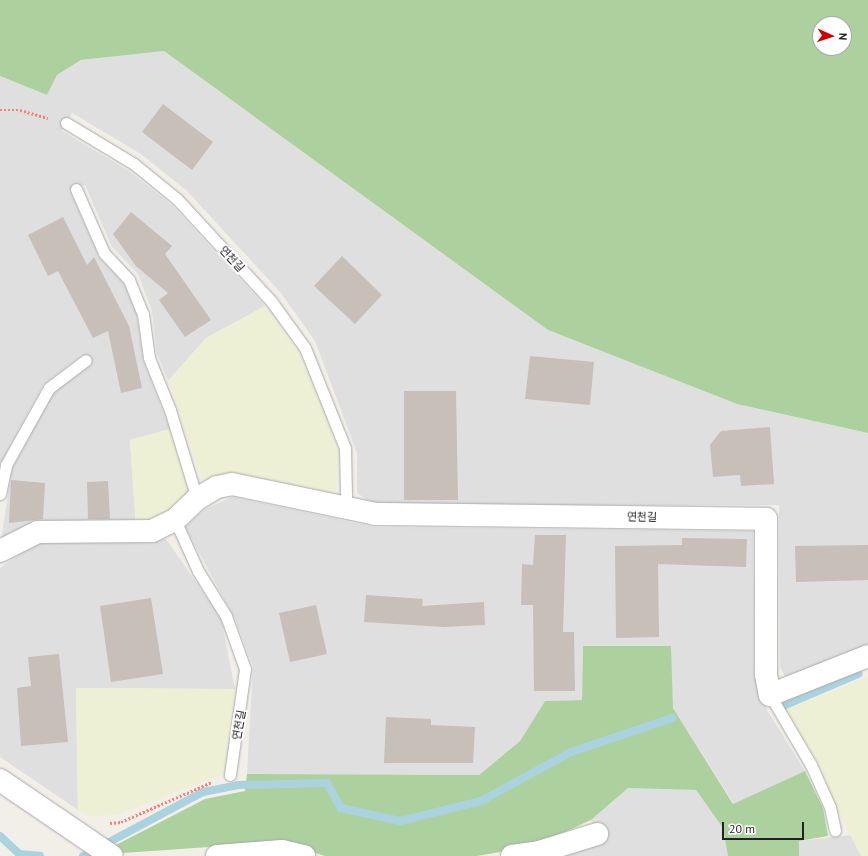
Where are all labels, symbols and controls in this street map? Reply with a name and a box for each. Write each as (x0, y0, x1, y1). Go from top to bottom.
north arrow (812, 16, 852, 56)
text: N (836, 33, 850, 41)
street label: 연천길 (217, 243, 247, 275)
street label: 연천길 (627, 510, 657, 524)
street label: 연천길 (230, 709, 248, 741)
scale bar (724, 814, 806, 840)
text: 20 m (729, 821, 755, 836)

